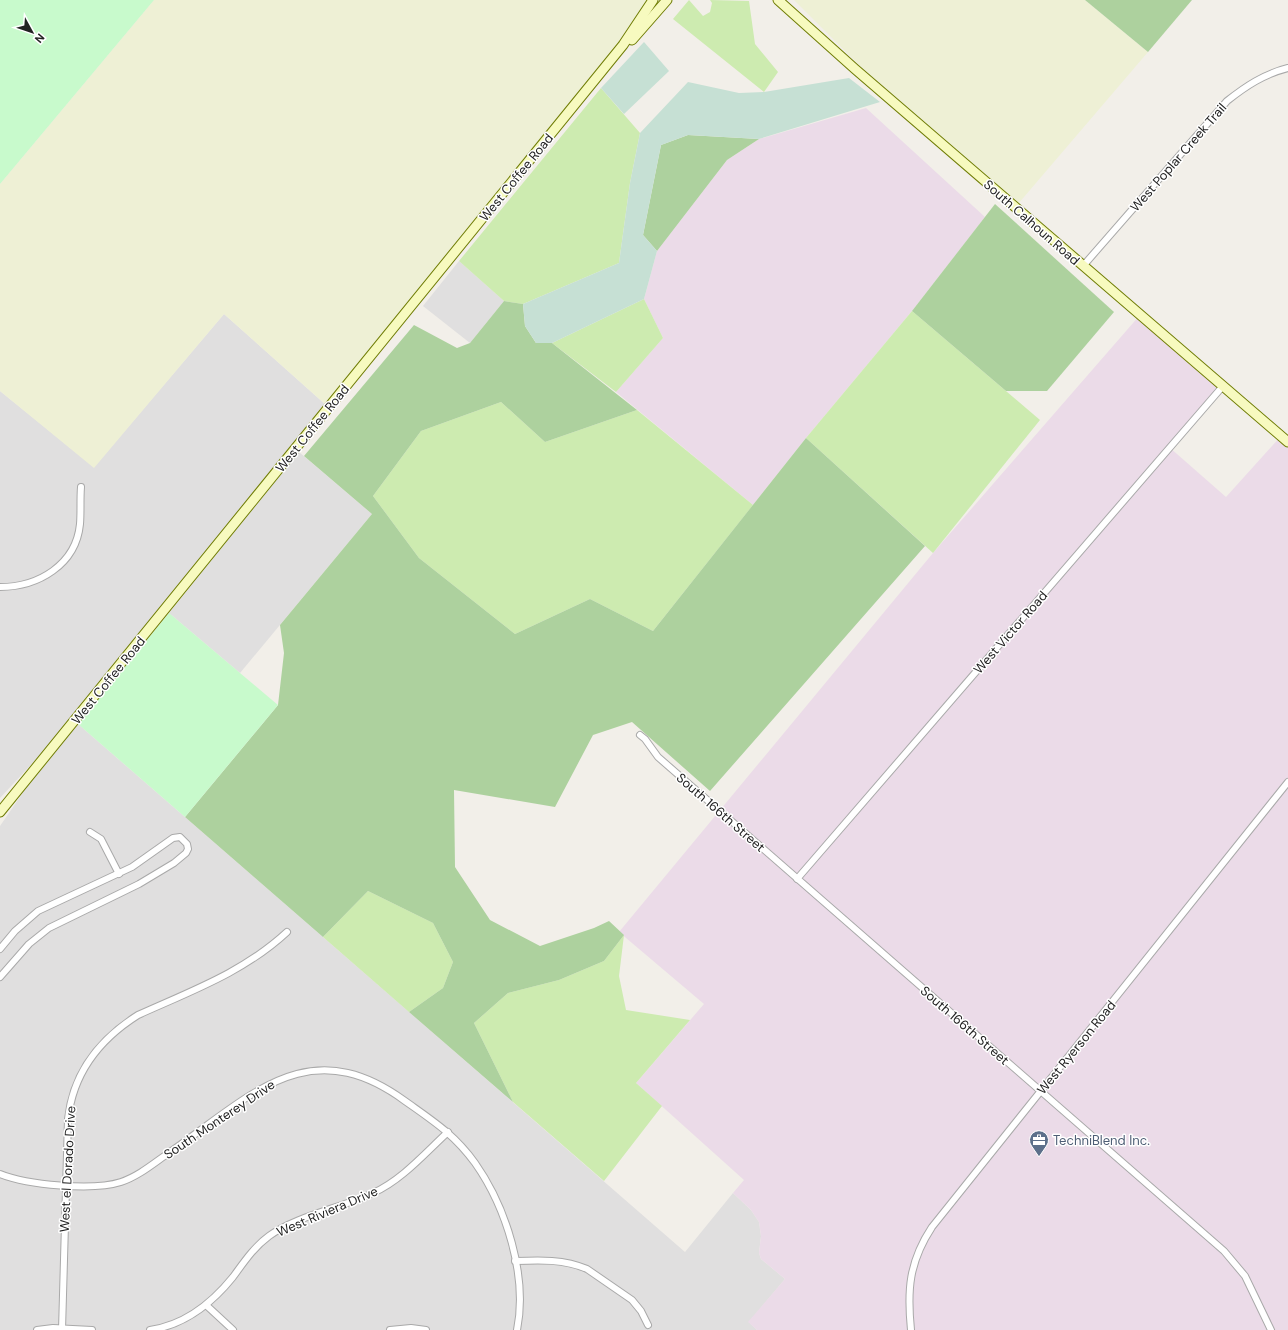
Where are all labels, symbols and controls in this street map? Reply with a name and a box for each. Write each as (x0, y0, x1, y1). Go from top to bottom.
north arrow (12, 12, 52, 52)
text: N (32, 31, 48, 46)
street label: West Poplar Creek Trail (1127, 99, 1230, 215)
street label: West Coffee Road (476, 130, 557, 225)
street label: South Calhoun Road (980, 176, 1083, 269)
street label: West Coffee Road (272, 381, 353, 476)
street label: West Victor Road (970, 587, 1051, 677)
street label: West Coffee Road (68, 633, 149, 728)
street label: South 166th Street (673, 769, 769, 856)
street label: South 166th Street (917, 982, 1013, 1069)
street label: West Ryerson Road (1033, 997, 1120, 1098)
street label: South Monterey Drive (161, 1076, 278, 1163)
street label: West el Dorado Drive (56, 1105, 79, 1233)
office icon: TechniBlend Inc. (1028, 1129, 1050, 1157)
place label: TechniBlend Inc. (1053, 1132, 1150, 1149)
street label: West Riviera Drive (274, 1182, 380, 1240)

